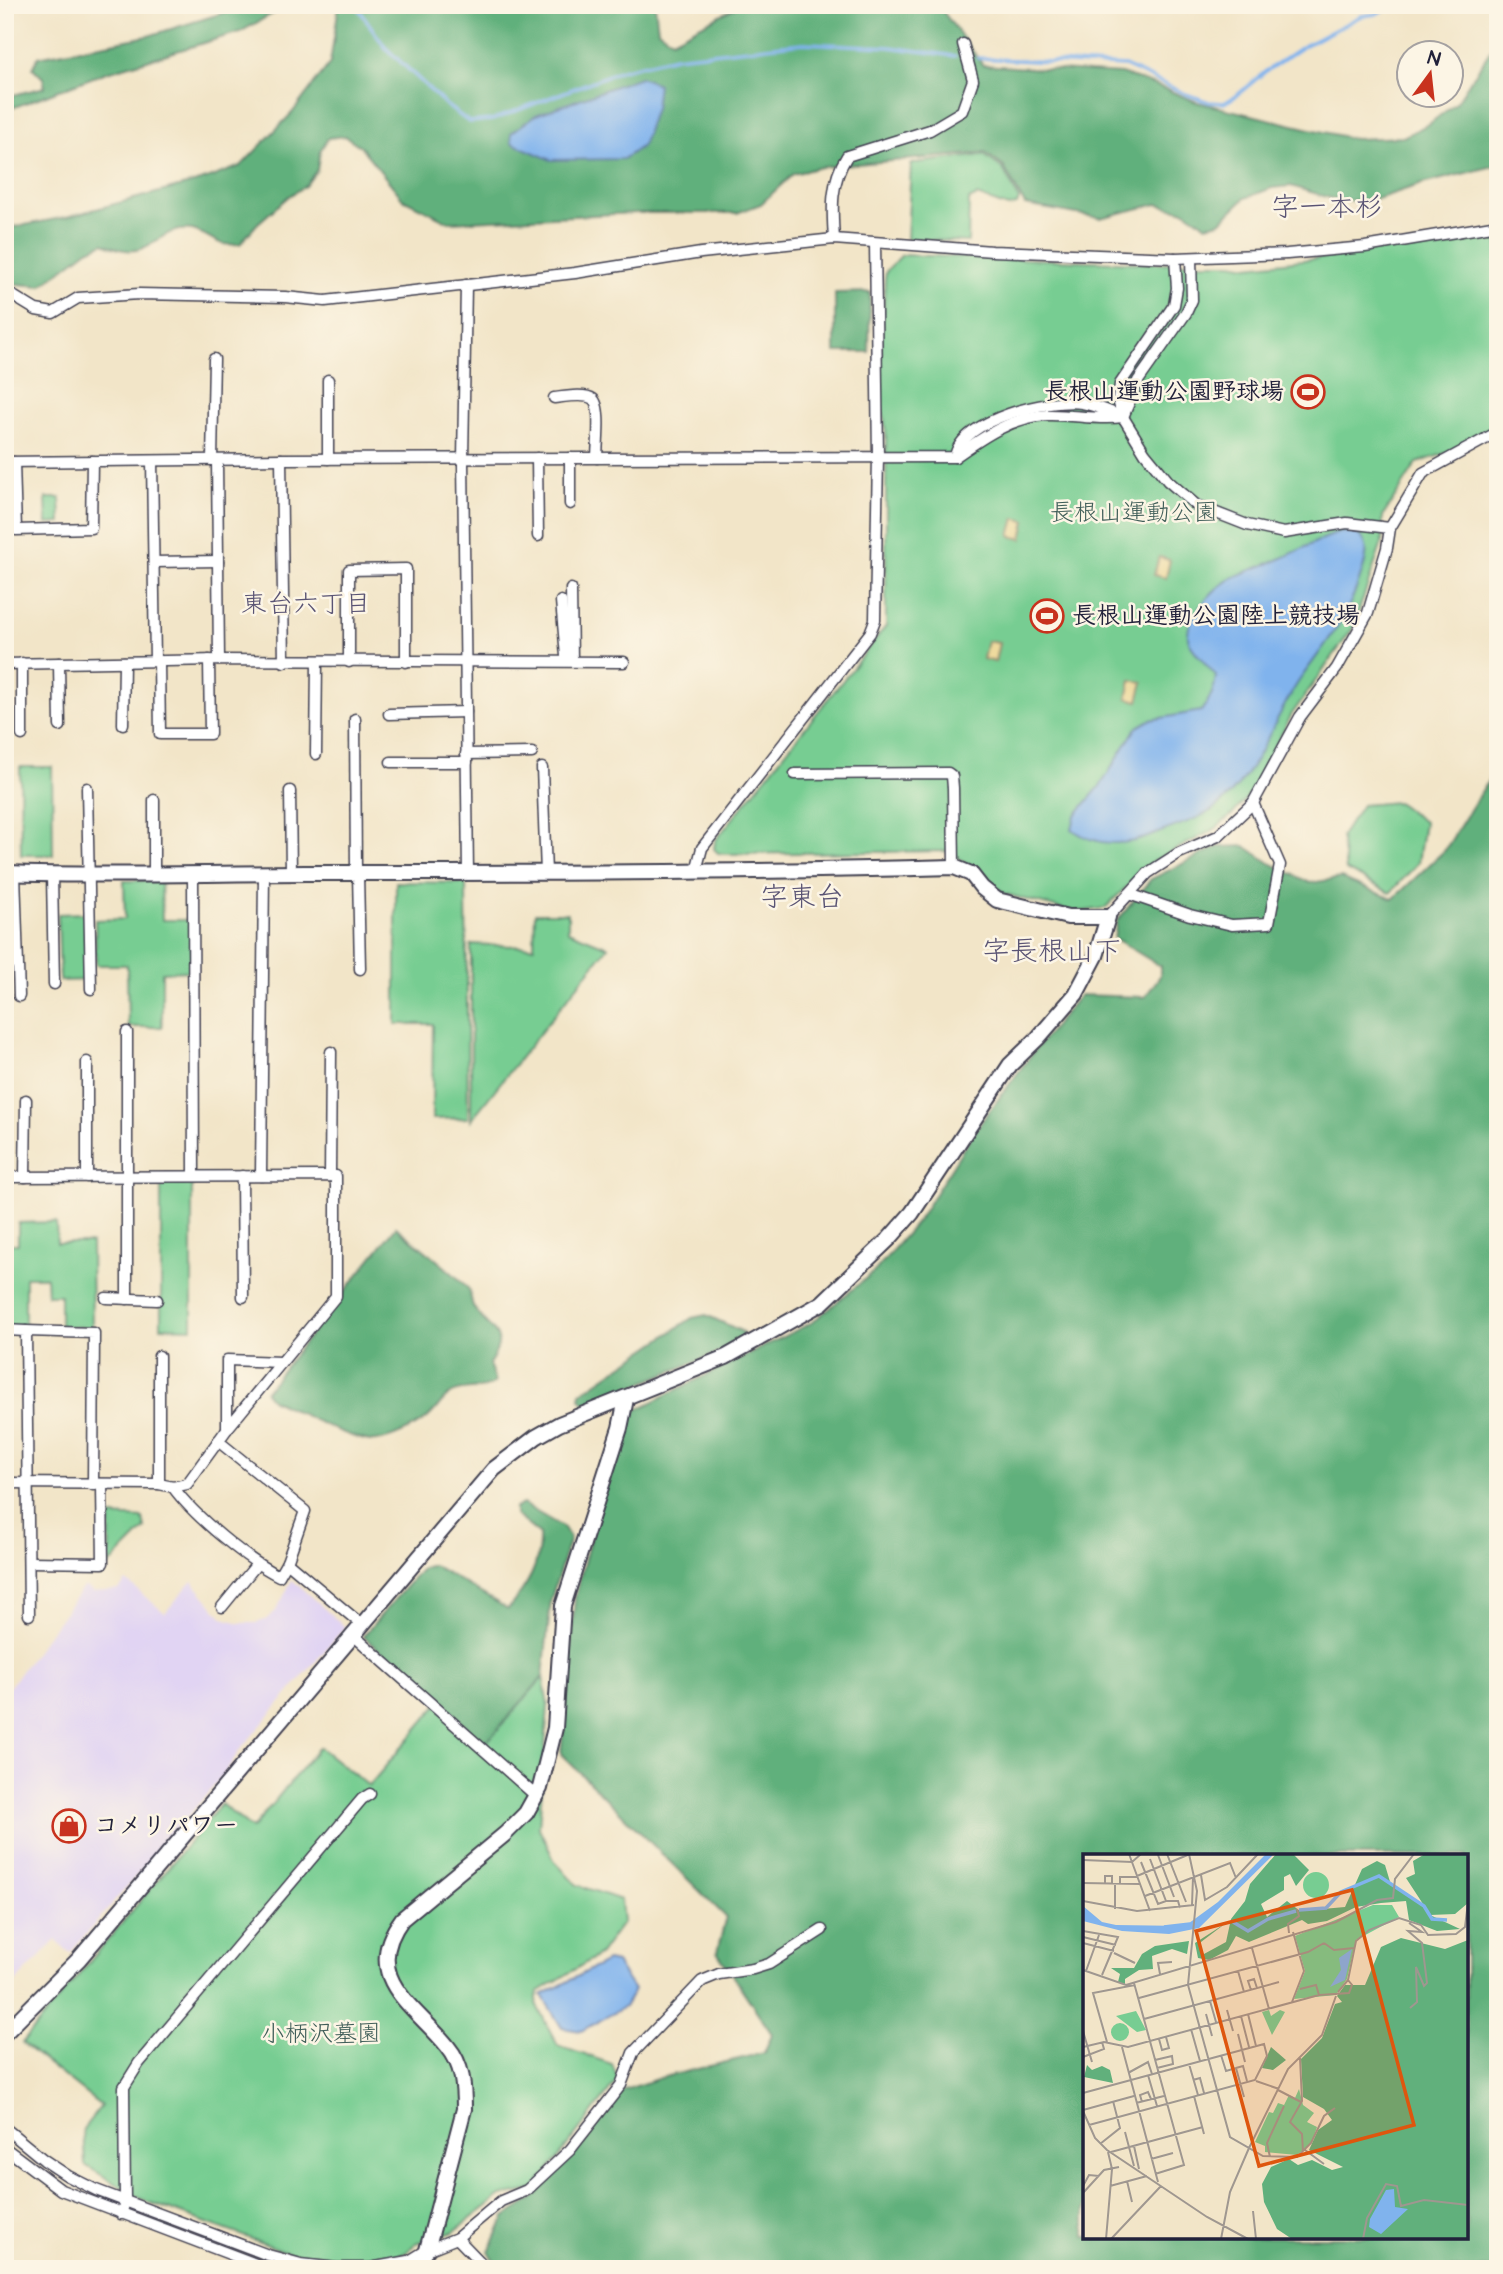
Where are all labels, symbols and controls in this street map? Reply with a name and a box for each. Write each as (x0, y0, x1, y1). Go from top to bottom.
north arrow (1394, 38, 1464, 108)
text: N (1425, 44, 1443, 74)
district label: 字一本杉 (1271, 188, 1383, 227)
sports icon: 長根山運動公園野球場 (1289, 373, 1327, 411)
place label: 長根山運動公園野球場 (1044, 375, 1284, 409)
park label: 長根山運動公園 (1050, 496, 1218, 530)
district label: 東台六丁目 (241, 586, 371, 622)
sports icon: 長根山運動公園陸上競技場 (1028, 597, 1066, 635)
place label: 長根山運動公園陸上競技場 (1072, 599, 1360, 633)
district label: 字東台 (760, 878, 844, 917)
district label: 字長根山下 (982, 932, 1122, 971)
shop icon: コメリパワー (50, 1807, 88, 1845)
place label: コメリパワー (94, 1809, 238, 1843)
inset map (1083, 1854, 1468, 2239)
park label: 小柄沢墓園 (261, 2017, 381, 2051)

